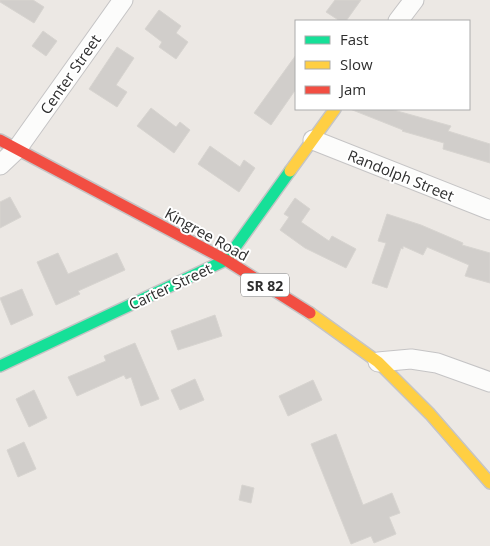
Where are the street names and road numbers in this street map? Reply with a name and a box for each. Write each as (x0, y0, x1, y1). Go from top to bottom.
street label: Center Street (35, 30, 105, 118)
street label: Randolph Street (345, 145, 457, 205)
street label: Kingree Road (161, 203, 253, 265)
street label: Carter Street (125, 258, 215, 314)
road number: SR 82 (241, 274, 289, 296)

